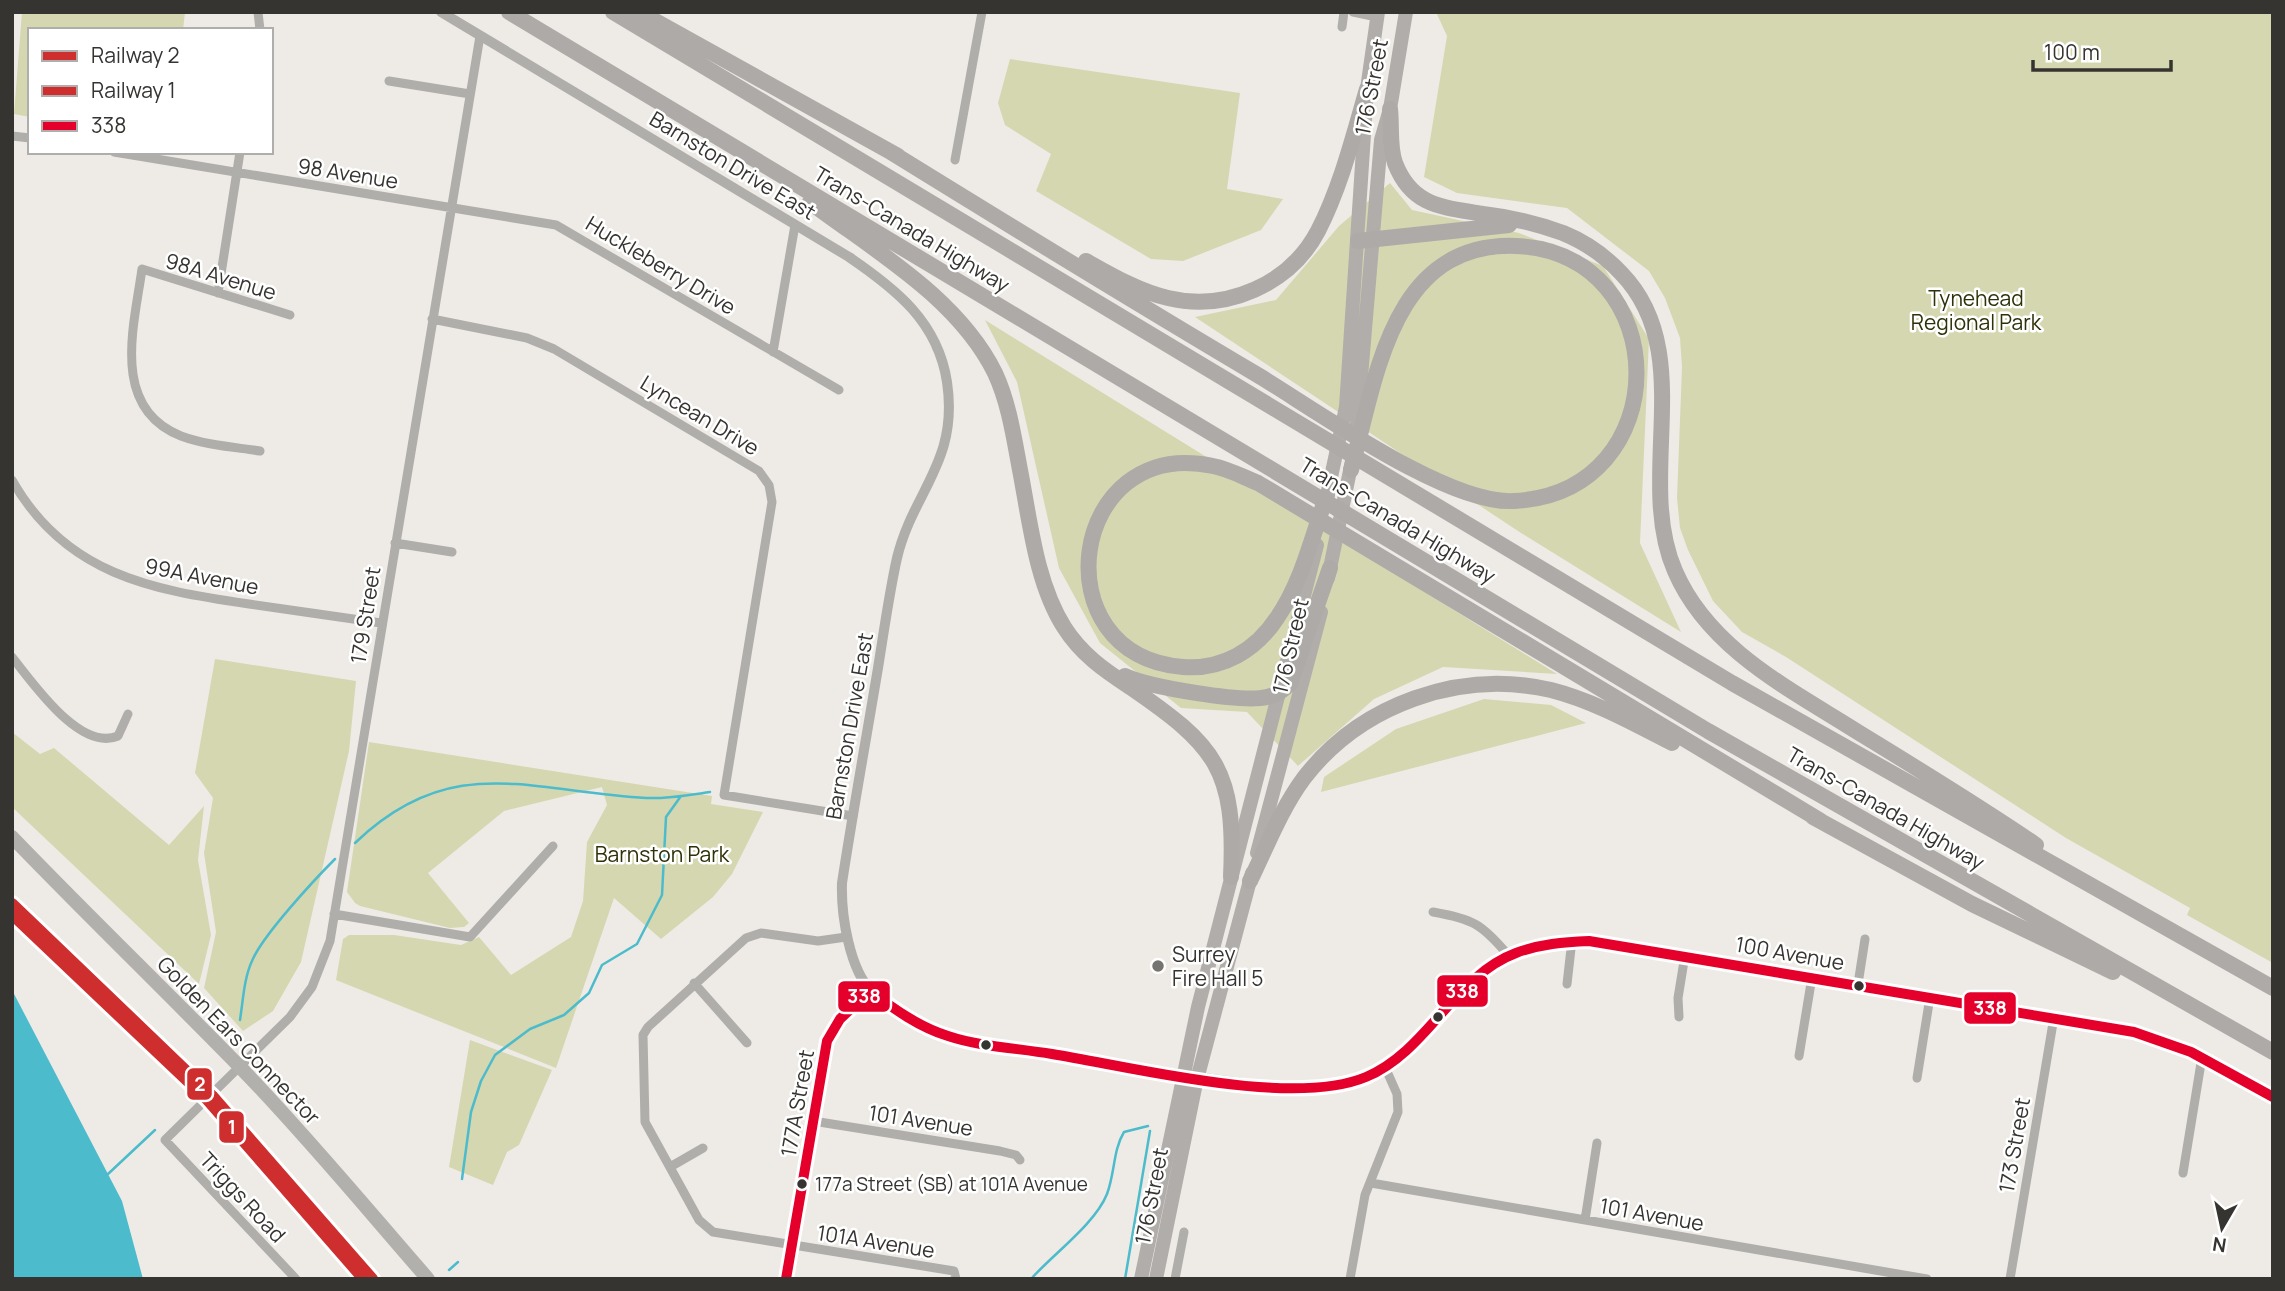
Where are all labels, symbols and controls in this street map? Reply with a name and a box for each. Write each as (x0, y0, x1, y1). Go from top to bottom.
legend (28, 28, 273, 154)
scale bar (2033, 28, 2171, 72)
street label: 176 Street (1348, 36, 1394, 138)
text: 100 m (2044, 38, 2100, 66)
text: Railway 2 (91, 41, 179, 69)
text: Railway 1 (91, 76, 176, 104)
street label: Barnston Drive East (645, 104, 821, 226)
text: 338 (91, 111, 126, 139)
street label: 98 Avenue (296, 151, 400, 195)
street label: Trans-Canada Highway (809, 159, 1015, 299)
street label: Huckleberry Drive (581, 209, 741, 321)
street label: 98A Avenue (162, 246, 280, 306)
park label: Tynehead Regional Park (1911, 284, 2042, 336)
street label: Lyncean Drive (635, 369, 765, 461)
street label: Trans-Canada Highway (1295, 450, 1501, 590)
street label: 99A Avenue (143, 551, 261, 601)
street label: 179 Street (344, 565, 386, 665)
street label: 176 Street (1265, 595, 1315, 697)
street label: Barnston Drive East (819, 630, 879, 822)
street label: Trans-Canada Highway (1782, 740, 1990, 876)
park label: Barnston Park (595, 840, 730, 868)
street label: 100 Avenue (1733, 930, 1847, 976)
place label: Surrey Fire Hall 5 (1172, 940, 1264, 992)
street label: Golden Ears Connector (151, 950, 327, 1130)
marker: Surrey Fire Hall 5 (1150, 958, 1166, 974)
line badge: 338 (1436, 974, 1489, 1008)
text: 338 (1445, 978, 1479, 1004)
unlabelled marker (1852, 979, 1866, 993)
line badge: 338 (837, 980, 891, 1013)
text: 338 (847, 983, 881, 1009)
line badge: 338 (1963, 991, 2017, 1025)
text: 338 (1973, 995, 2007, 1021)
unlabelled marker (1431, 1010, 1445, 1024)
unlabelled marker (979, 1038, 993, 1052)
street label: 177A Street (774, 1047, 820, 1159)
line badge: 2 (186, 1067, 213, 1101)
text: 2 (194, 1071, 206, 1097)
street label: 173 Street (1992, 1095, 2036, 1195)
street label: 101 Avenue (867, 1098, 975, 1142)
line badge: 1 (218, 1110, 245, 1144)
text: 1 (228, 1114, 236, 1140)
street label: 176 Street (1128, 1145, 1174, 1247)
street label: Triggs Road (194, 1146, 292, 1248)
place label: 177a Street (SB) at 101A Avenue (815, 1171, 1088, 1197)
marker: 177a Street (SB) at 101A Avenue (795, 1177, 809, 1191)
street label: 101 Avenue (1598, 1191, 1706, 1237)
north arrow (2187, 1193, 2257, 1263)
street label: 101A Avenue (815, 1218, 937, 1264)
text: N (2211, 1231, 2228, 1259)

